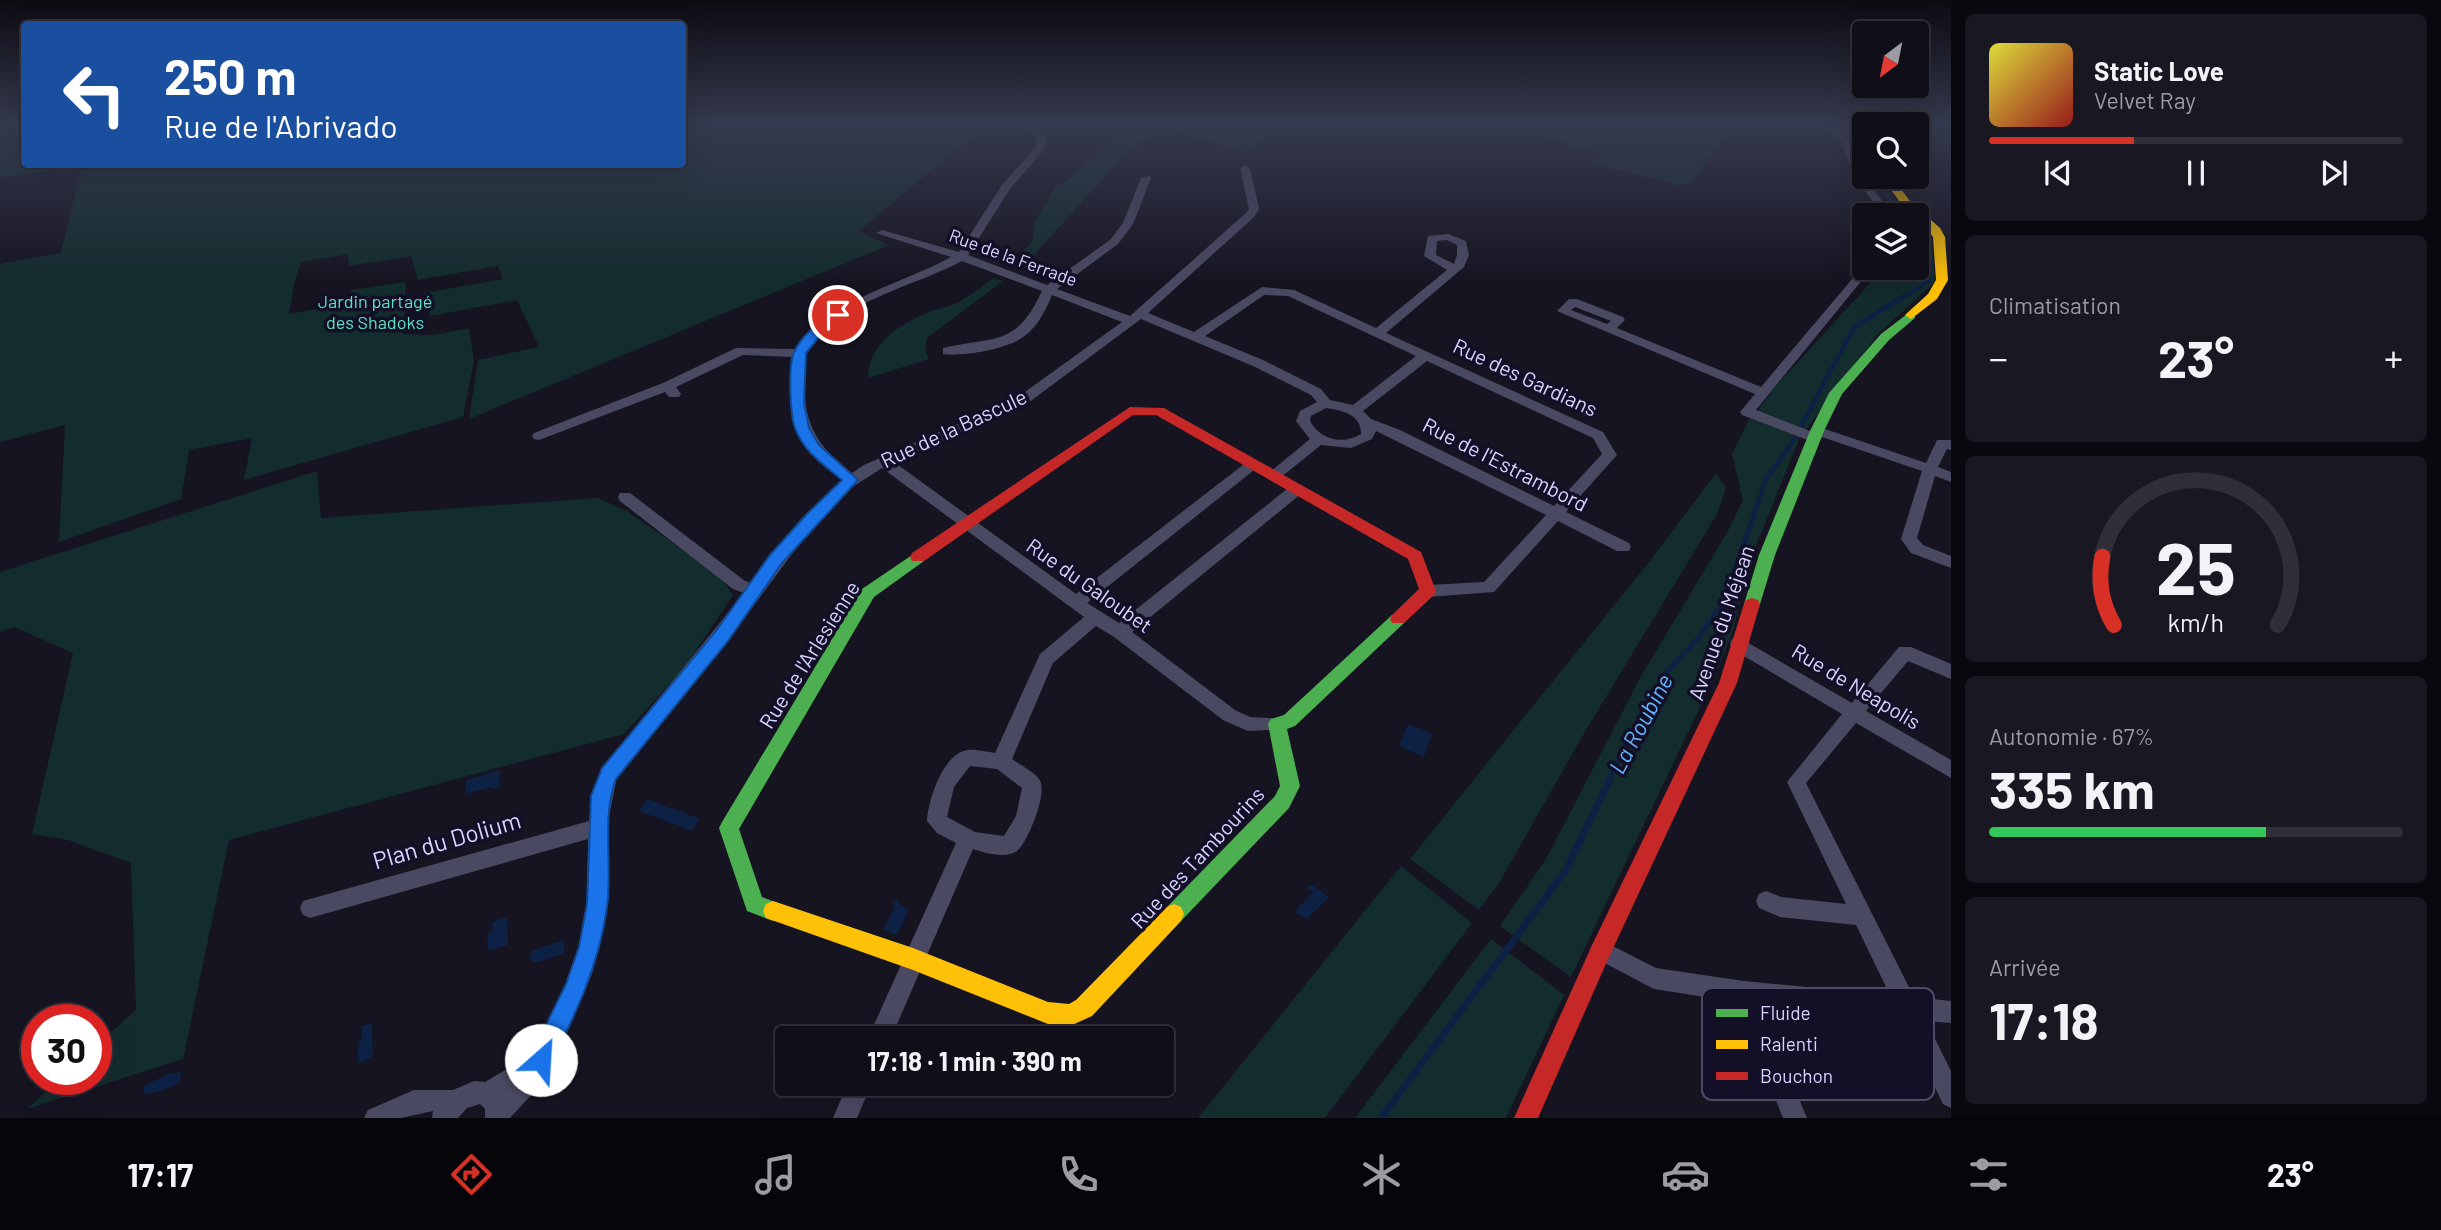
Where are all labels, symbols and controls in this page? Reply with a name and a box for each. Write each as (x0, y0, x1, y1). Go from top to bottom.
north arrow (1852, 21, 1928, 98)
map controls (1852, 21, 1929, 280)
text: 250 m (164, 46, 297, 105)
icon: left (49, 49, 140, 140)
text: Static Love (2094, 55, 2224, 86)
text: Velvet Ray (2094, 86, 2196, 114)
text: Rue de l'Abrivado (164, 106, 398, 144)
button: search (1852, 112, 1929, 189)
icon: previous (2039, 154, 2077, 192)
icon: pause (2177, 154, 2215, 192)
icon: next (2315, 154, 2353, 192)
button: layers (1852, 203, 1929, 280)
street label: Rue de la Ferrade (946, 224, 1080, 290)
pin (808, 285, 868, 345)
park label: Jardin partagé des Shadoks (318, 290, 432, 333)
text: Climatisation (1989, 291, 2121, 319)
icon: arrive (819, 296, 857, 334)
text: 23° (2158, 326, 2234, 388)
street label: Rue des Gardians (1450, 332, 1602, 421)
text: − (1989, 334, 2008, 380)
text: + (2384, 334, 2403, 380)
street label: Rue de la Bascule (876, 383, 1030, 472)
street label: Rue de l'Estrambord (1419, 411, 1592, 516)
text: 25 (2156, 522, 2236, 610)
street label: Rue du Galoubet (1022, 532, 1157, 637)
street label: Avenue du Méjean (1682, 542, 1759, 703)
street label: Rue de l'Arlesienne (753, 576, 864, 733)
text: km/h (2168, 607, 2224, 637)
street label: Rue de Neapolis (1788, 638, 1926, 734)
water label: La Roubine (1602, 669, 1678, 778)
text: Autonomie · 67% (1989, 722, 2154, 750)
text: 335 km (1989, 757, 2155, 819)
street label: Rue des Tambourins (1125, 781, 1269, 933)
street label: Plan du Dolium (369, 805, 524, 875)
text: Arrivée (1989, 953, 2061, 981)
legend (1702, 988, 1934, 1100)
text: 17:18 (1989, 988, 2099, 1050)
text: Fluide (1760, 1001, 1811, 1024)
speed limit sign: 30 (21, 1004, 112, 1095)
position arrow (504, 1023, 578, 1097)
text: Ralenti (1760, 1032, 1818, 1055)
text: 17:18 · 1 min · 390 m (867, 1045, 1082, 1076)
text: Bouchon (1760, 1064, 1833, 1087)
icon: directions (447, 1150, 496, 1199)
icon: music (751, 1150, 800, 1199)
icon: phone (1054, 1150, 1103, 1199)
icon: climate (1357, 1150, 1406, 1199)
icon: car (1661, 1150, 1710, 1199)
icon: filters (1964, 1150, 2013, 1199)
text: 17:17 (127, 1155, 193, 1193)
text: 23° (2267, 1155, 2314, 1193)

